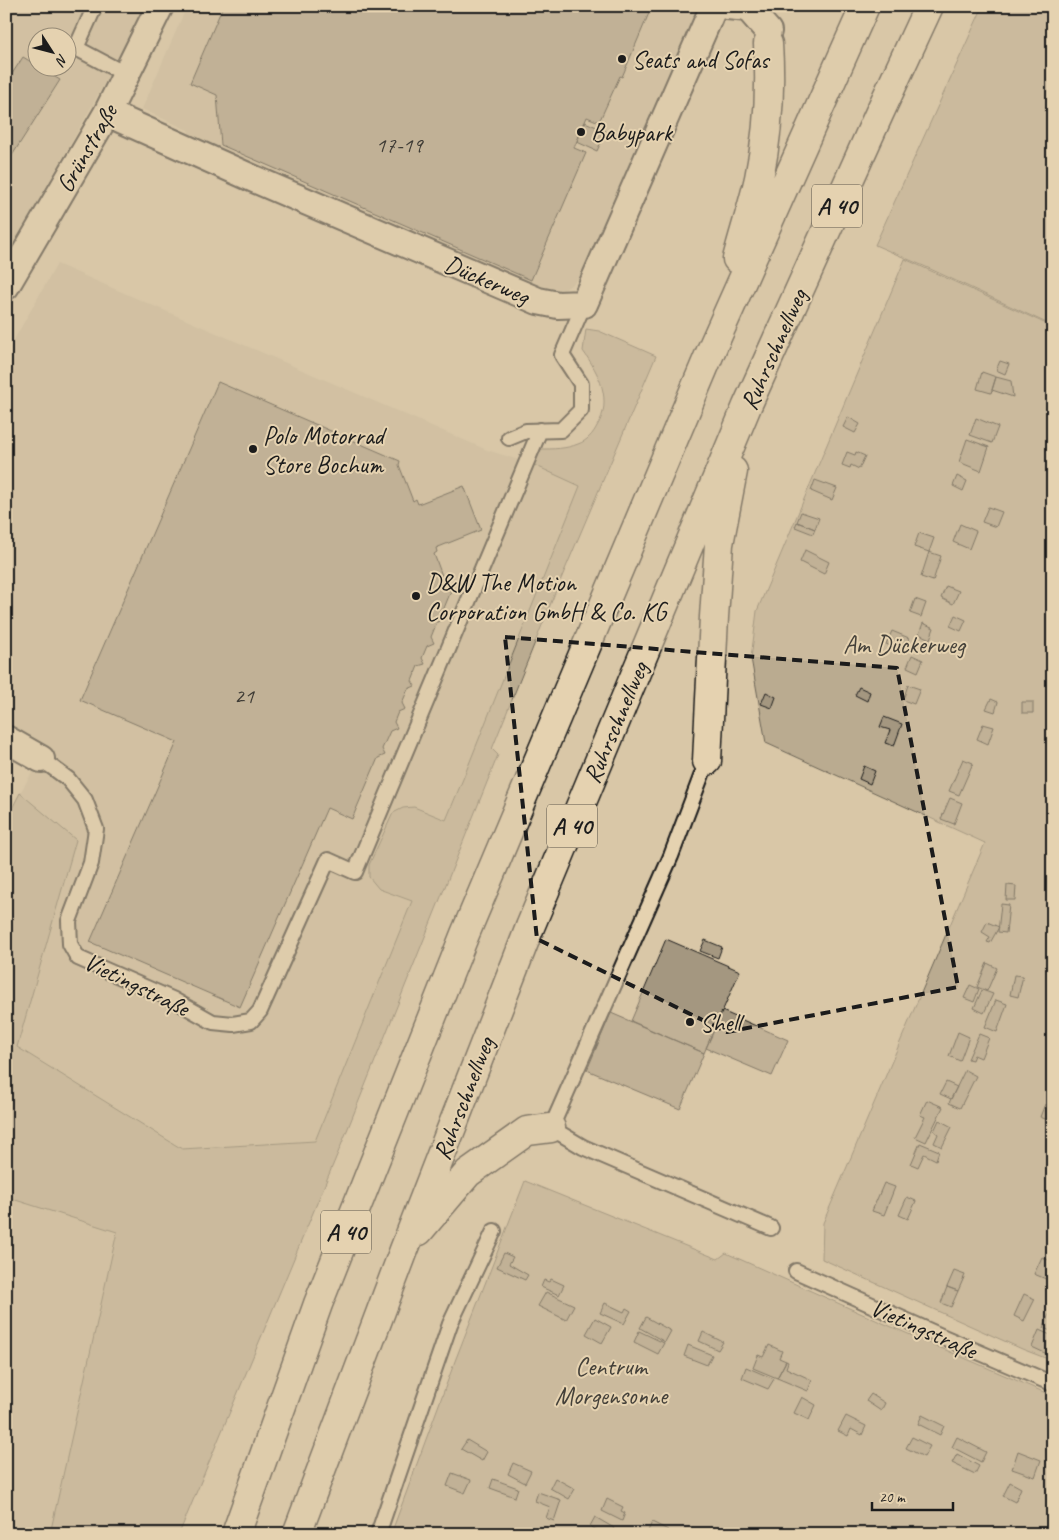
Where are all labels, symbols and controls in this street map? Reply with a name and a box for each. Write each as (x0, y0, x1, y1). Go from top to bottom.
north arrow (28, 28, 78, 78)
place label: Seats and Sofas (632, 44, 771, 76)
text: N (51, 51, 72, 70)
marker: Seats and Sofas (616, 53, 628, 65)
street label: Grünstraße (49, 97, 126, 198)
place label: Babypark (591, 117, 674, 149)
marker: Babypark (575, 126, 587, 138)
house number: 17-19 (376, 131, 424, 159)
road number: A 40 (812, 185, 862, 228)
street label: Dückerweg (440, 248, 536, 313)
street label: Ruhrschnellweg (733, 283, 815, 415)
place label: Polo Motorrad Store Bochum (263, 420, 388, 481)
marker: Polo Motorrad Store Bochum (247, 443, 259, 455)
place label: D&W The Motion Corporation GmbH & Co. KG (426, 567, 669, 628)
marker: D&W The Motion Corporation GmbH & Co. KG (410, 590, 422, 602)
park label: Am Dückerweg (843, 629, 967, 661)
street label: Ruhrschnellweg (576, 656, 656, 788)
house number: 21 (234, 682, 255, 710)
road number: A 40 (547, 804, 597, 848)
street label: Vietingstraße (79, 946, 196, 1025)
place label: Shell (700, 1007, 746, 1039)
marker: Shell (684, 1016, 696, 1028)
street label: Ruhrschnellweg (426, 1031, 502, 1164)
road number: A 40 (321, 1210, 371, 1254)
street label: Vietingstraße (865, 1291, 983, 1367)
park label: Centrum Morgensonne (555, 1351, 669, 1412)
scale bar (872, 1480, 953, 1512)
text: 20 m (879, 1488, 906, 1507)

